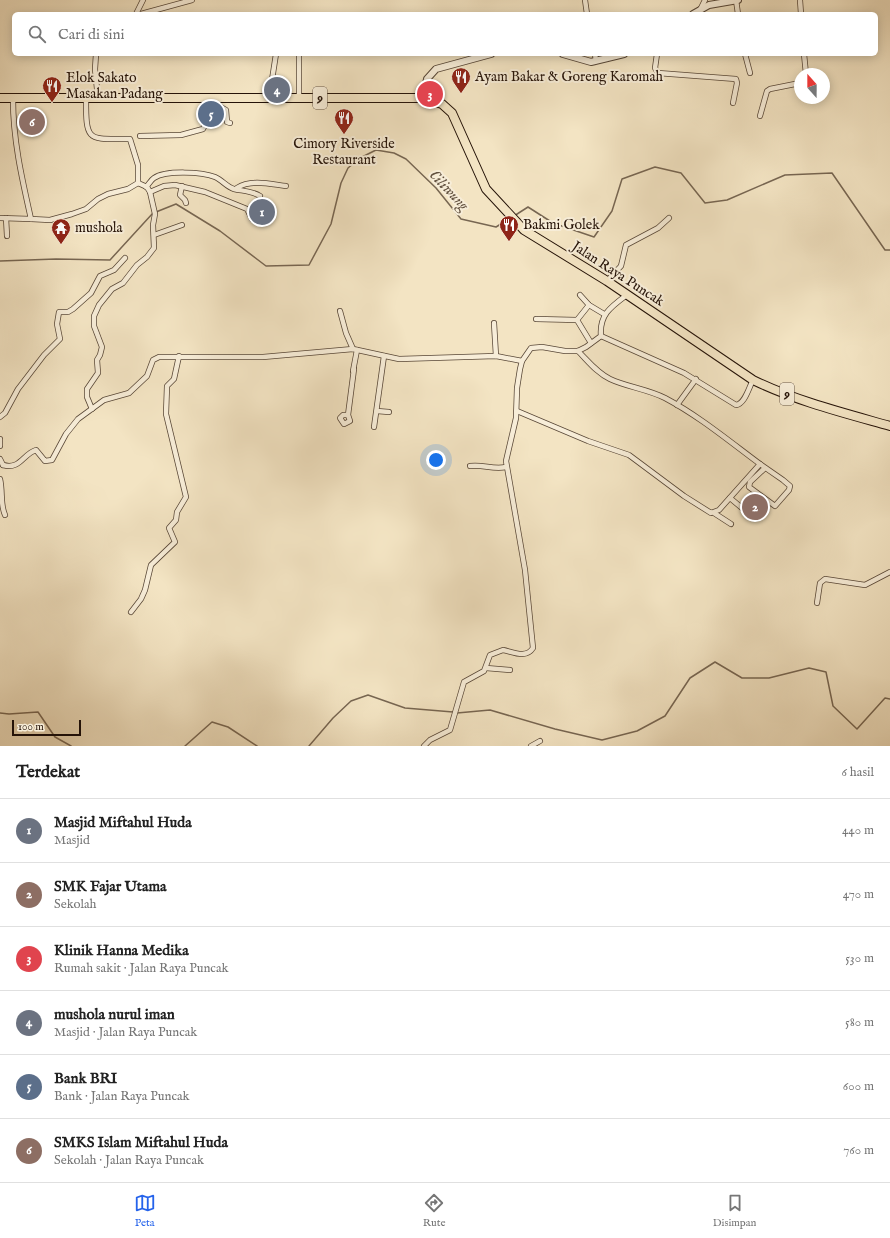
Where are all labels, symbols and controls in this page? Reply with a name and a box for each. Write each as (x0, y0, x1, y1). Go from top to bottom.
search box (12, 12, 878, 56)
icon: search (26, 23, 48, 45)
text: Cari di sini (58, 25, 125, 44)
restaurant icon: Ayam Bakar & Goreng Karomah (450, 66, 472, 94)
place label: Ayam Bakar & Goreng Karomah (474, 68, 663, 86)
north arrow (794, 68, 830, 104)
place label: Elok Sakato Masakan Padang (66, 69, 163, 103)
restaurant icon: Elok Sakato Masakan Padang (41, 75, 63, 103)
pin: 4 (264, 75, 290, 105)
pin: 3 (417, 79, 443, 109)
road number: 9 (313, 87, 327, 109)
pin: 5 (198, 99, 224, 129)
pin: 6 (19, 107, 45, 137)
restaurant icon: Cimory Riverside Restaurant (333, 107, 355, 135)
place label: Cimory Riverside Restaurant (293, 135, 395, 169)
water label: Ciliwung (424, 166, 474, 216)
pin: 1 (249, 197, 275, 227)
restaurant icon: Bakmi Golek (498, 214, 520, 242)
place label: Bakmi Golek (523, 216, 600, 234)
temple icon: mushola (50, 217, 72, 245)
place label: mushola (75, 219, 124, 237)
street label: Jalan Raya Puncak (567, 236, 668, 311)
road number: 9 (780, 383, 794, 405)
your location (426, 450, 446, 470)
pin: 2 (742, 492, 768, 522)
scale bar (12, 718, 81, 737)
text: 100 m (18, 720, 44, 734)
text: Terdekat (16, 762, 80, 783)
text: 6 hasil (842, 764, 874, 781)
text: Masjid Miftahul Huda (54, 813, 192, 832)
text: 1 (27, 822, 31, 839)
text: 440 m (842, 822, 874, 839)
text: Masjid (54, 832, 90, 849)
text: SMK Fajar Utama (54, 877, 167, 896)
text: 2 (26, 886, 32, 903)
text: 470 m (843, 886, 874, 903)
text: Sekolah (54, 896, 97, 913)
text: Klinik Hanna Medika (54, 941, 189, 960)
text: 3 (27, 950, 31, 967)
text: 530 m (845, 950, 874, 967)
text: Rumah sakit · Jalan Raya Puncak (54, 960, 229, 977)
text: mushola nurul iman (54, 1005, 175, 1024)
text: 4 (26, 1014, 32, 1031)
text: 580 m (845, 1014, 874, 1031)
text: Masjid · Jalan Raya Puncak (54, 1024, 197, 1041)
text: Bank BRI (54, 1069, 117, 1088)
text: 5 (27, 1078, 31, 1095)
text: 600 m (843, 1078, 874, 1095)
text: Bank · Jalan Raya Puncak (54, 1088, 190, 1105)
text: SMKS Islam Miftahul Huda (54, 1133, 228, 1152)
text: 6 (26, 1142, 32, 1159)
text: 760 m (843, 1142, 874, 1159)
text: Sekolah · Jalan Raya Puncak (54, 1152, 204, 1169)
tab: Peta (134, 1192, 156, 1230)
tab: Rute (423, 1192, 446, 1230)
tab: Disimpan (713, 1192, 756, 1230)

